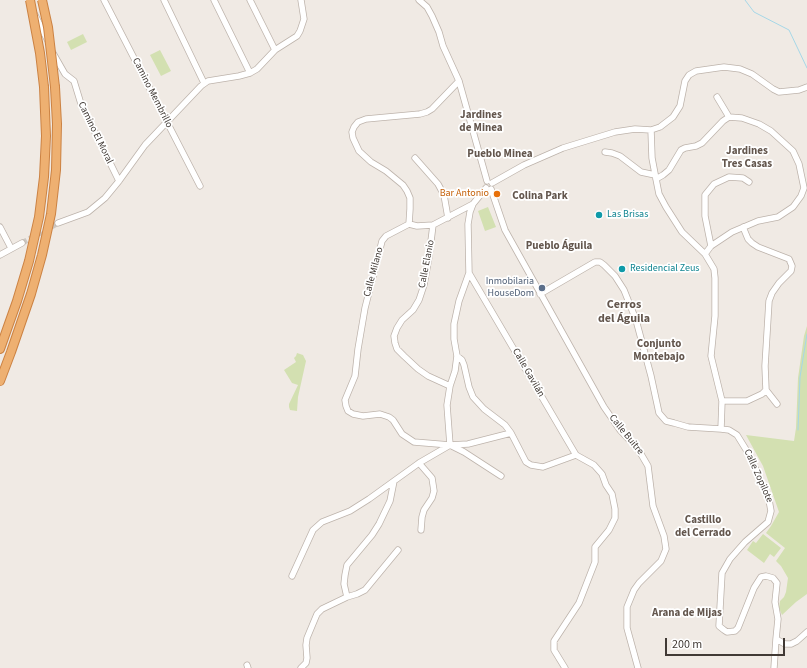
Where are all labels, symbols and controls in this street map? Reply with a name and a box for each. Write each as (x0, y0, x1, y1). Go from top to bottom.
street label: Camino Membrillo (129, 56, 175, 130)
street label: Camino El Moral (75, 100, 115, 166)
district label: Jardines de Minea (459, 109, 503, 135)
district label: Jardines Tres Casas (722, 145, 772, 171)
district label: Pueblo Minea (467, 148, 533, 162)
place label: Bar Antonio (440, 188, 489, 200)
marker: Bar Antonio (492, 189, 502, 199)
district label: Colina Park (512, 190, 568, 204)
place label: Las Brisas (607, 209, 648, 221)
marker: Las Brisas (594, 210, 604, 220)
street label: Calle Elanio (416, 239, 438, 289)
district label: Pueblo Águila (526, 240, 592, 254)
street label: Calle Milano (362, 246, 386, 298)
place label: Residencial Zeus (630, 263, 700, 275)
marker: Residencial Zeus (617, 264, 627, 274)
place label: Inmobilaria HouseDom (486, 276, 534, 300)
marker: Inmobilaria HouseDom (537, 283, 547, 293)
district label: Cerros del Águila (598, 298, 650, 326)
district label: Conjunto Montebajo (633, 338, 685, 364)
street label: Calle Gavilán (509, 347, 547, 399)
street label: Calle Buitre (606, 412, 646, 458)
street label: Calle Zopilote (741, 447, 775, 505)
district label: Castillo del Cerrado (675, 514, 731, 540)
district label: Arana de Mijas (652, 607, 722, 621)
scale bar (667, 630, 787, 656)
text: 200 m (672, 636, 702, 653)

